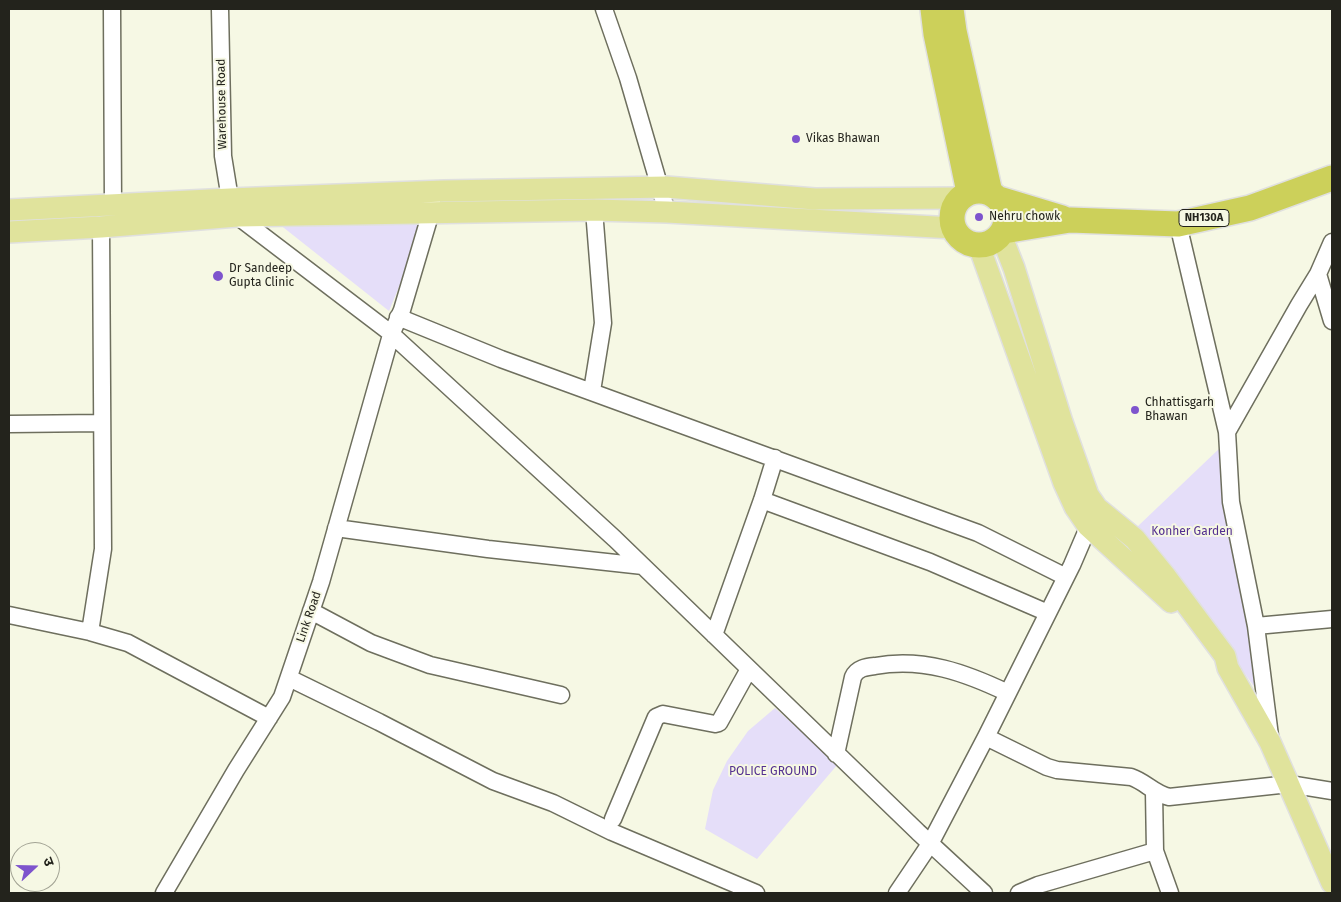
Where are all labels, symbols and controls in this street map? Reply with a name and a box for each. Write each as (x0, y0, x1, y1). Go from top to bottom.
street label: Warehouse Road (214, 58, 230, 150)
place label: Vikas Bhawan (806, 132, 880, 146)
marker: Vikas Bhawan (790, 133, 802, 145)
place label: Nehru chowk (989, 210, 1060, 224)
road number: NH130A (1179, 210, 1229, 227)
marker: Nehru chowk (973, 211, 985, 223)
place label: Dr Sandeep Gupta Clinic (229, 262, 294, 290)
marker: Dr Sandeep Gupta Clinic (211, 269, 225, 283)
place label: Chhattisgarh Bhawan (1145, 396, 1214, 424)
marker: Chhattisgarh Bhawan (1129, 404, 1141, 416)
park label: Konher Garden (1151, 525, 1233, 539)
street label: Link Road (294, 589, 324, 645)
park label: POLICE GROUND (729, 765, 817, 779)
north arrow (10, 842, 60, 892)
text: उ (39, 855, 58, 869)

